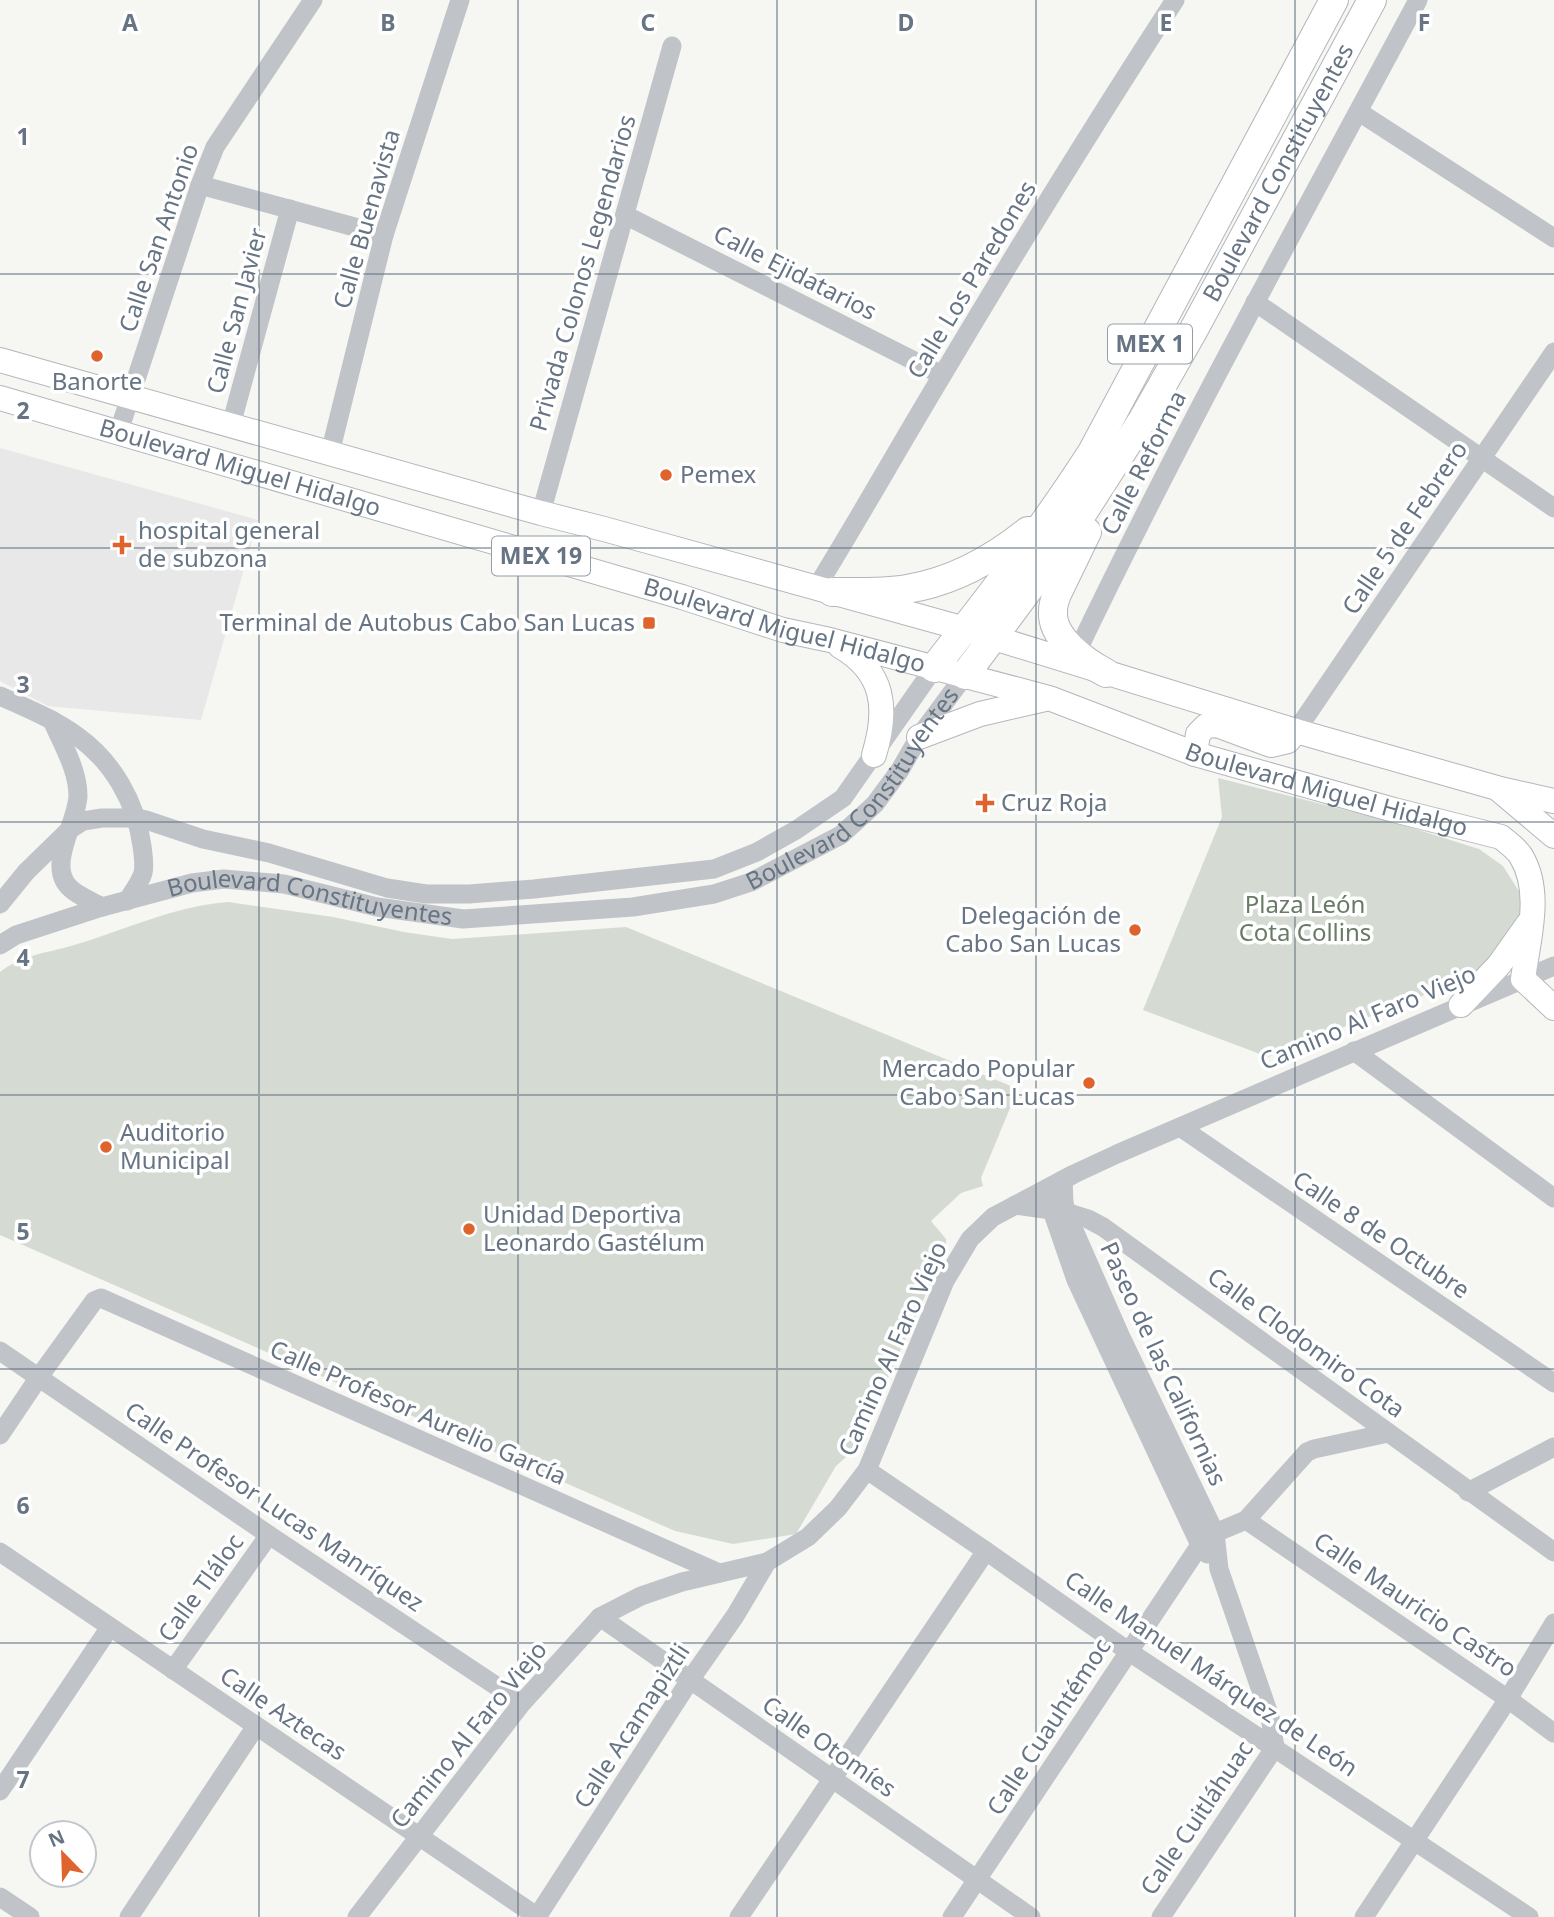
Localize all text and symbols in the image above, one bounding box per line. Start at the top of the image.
text: A [122,6,138,38]
text: B [380,6,396,38]
text: C [641,6,656,38]
text: D [898,6,914,38]
text: E [1160,6,1172,38]
text: F [1418,6,1430,38]
street label: Boulevard Constituyentes [1194,37,1361,307]
street label: Privada Colonos Legendarios [521,110,643,435]
text: 1 [16,120,30,152]
street label: Calle Buenavista [324,125,407,312]
street label: Calle San Antonio [110,139,205,336]
street label: Calle Los Paredones [898,174,1043,384]
street label: Calle Ejidatarios [708,216,883,327]
street label: Calle San Javier [198,224,274,397]
road number: MEX 1 [1108,324,1192,364]
marker: Banorte [89,348,105,364]
place label: Banorte [52,364,142,397]
street label: Calle Reforma [1092,385,1193,540]
text: 2 [16,394,30,426]
street label: Boulevard Miguel Hidalgo [96,410,385,523]
street label: Calle 5 de Febrero [1333,434,1474,621]
place label: Pemex [680,457,757,490]
marker: Pemex [658,467,674,483]
place label: hospital general de subzona [138,513,320,574]
marker: hospital general de subzona [112,535,132,555]
road number: MEX 19 [492,536,590,576]
street label: Boulevard Miguel Hidalgo [640,569,929,680]
place label: Terminal de Autobus Cabo San Lucas [220,605,635,638]
marker: Terminal de Autobus Cabo San Lucas [641,615,657,631]
text: 3 [16,668,30,700]
street label: Boulevard Constituyentes [740,680,966,897]
street label: Boulevard Miguel Hidalgo [1181,734,1472,843]
place label: Cruz Roja [1001,785,1108,818]
marker: Cruz Roja [975,793,995,813]
street label: Boulevard Constituyentes [163,861,455,932]
park label: Plaza León Cota Collins [1239,887,1371,948]
place label: Delegación de Cabo San Lucas [945,898,1121,959]
marker: Delegación de Cabo San Lucas [1127,922,1143,938]
text: 4 [16,941,30,973]
street label: Camino Al Faro Viejo [1254,956,1480,1077]
place label: Mercado Popular Cabo San Lucas [882,1051,1075,1112]
marker: Mercado Popular Cabo San Lucas [1081,1075,1097,1091]
place label: Auditorio Municipal [120,1115,230,1176]
marker: Auditorio Municipal [98,1139,114,1155]
street label: Calle 8 de Octubre [1287,1162,1477,1305]
place label: Unidad Deportiva Leonardo Gastélum [483,1197,705,1258]
text: 5 [16,1215,30,1247]
marker: Unidad Deportiva Leonardo Gastélum [461,1221,477,1237]
street label: Camino Al Faro Viejo [829,1236,954,1461]
street label: Paseo de las Californias [1093,1236,1235,1491]
street label: Calle Clodomiro Cota [1201,1259,1412,1425]
street label: Calle Profesor Aurelio García [265,1331,572,1492]
street label: Calle Profesor Lucas Manríquez [119,1393,431,1618]
text: 6 [16,1489,30,1521]
street label: Calle Mauricio Castro [1308,1523,1524,1684]
street label: Calle Tláloc [149,1526,250,1648]
street label: Calle Manuel Márquez de León [1059,1562,1365,1783]
street label: Calle Cuauhtémoc [978,1631,1117,1821]
street label: Camino Al Faro Viejo [382,1634,554,1834]
street label: Calle Acamapiztli [565,1636,696,1814]
street label: Calle Aztecas [214,1658,354,1767]
street label: Calle Otomíes [756,1687,903,1804]
street label: Calle Cuitláhuac [1132,1733,1260,1901]
text: 7 [16,1763,30,1795]
north arrow [28,1819,98,1889]
text: N [44,1823,69,1853]

